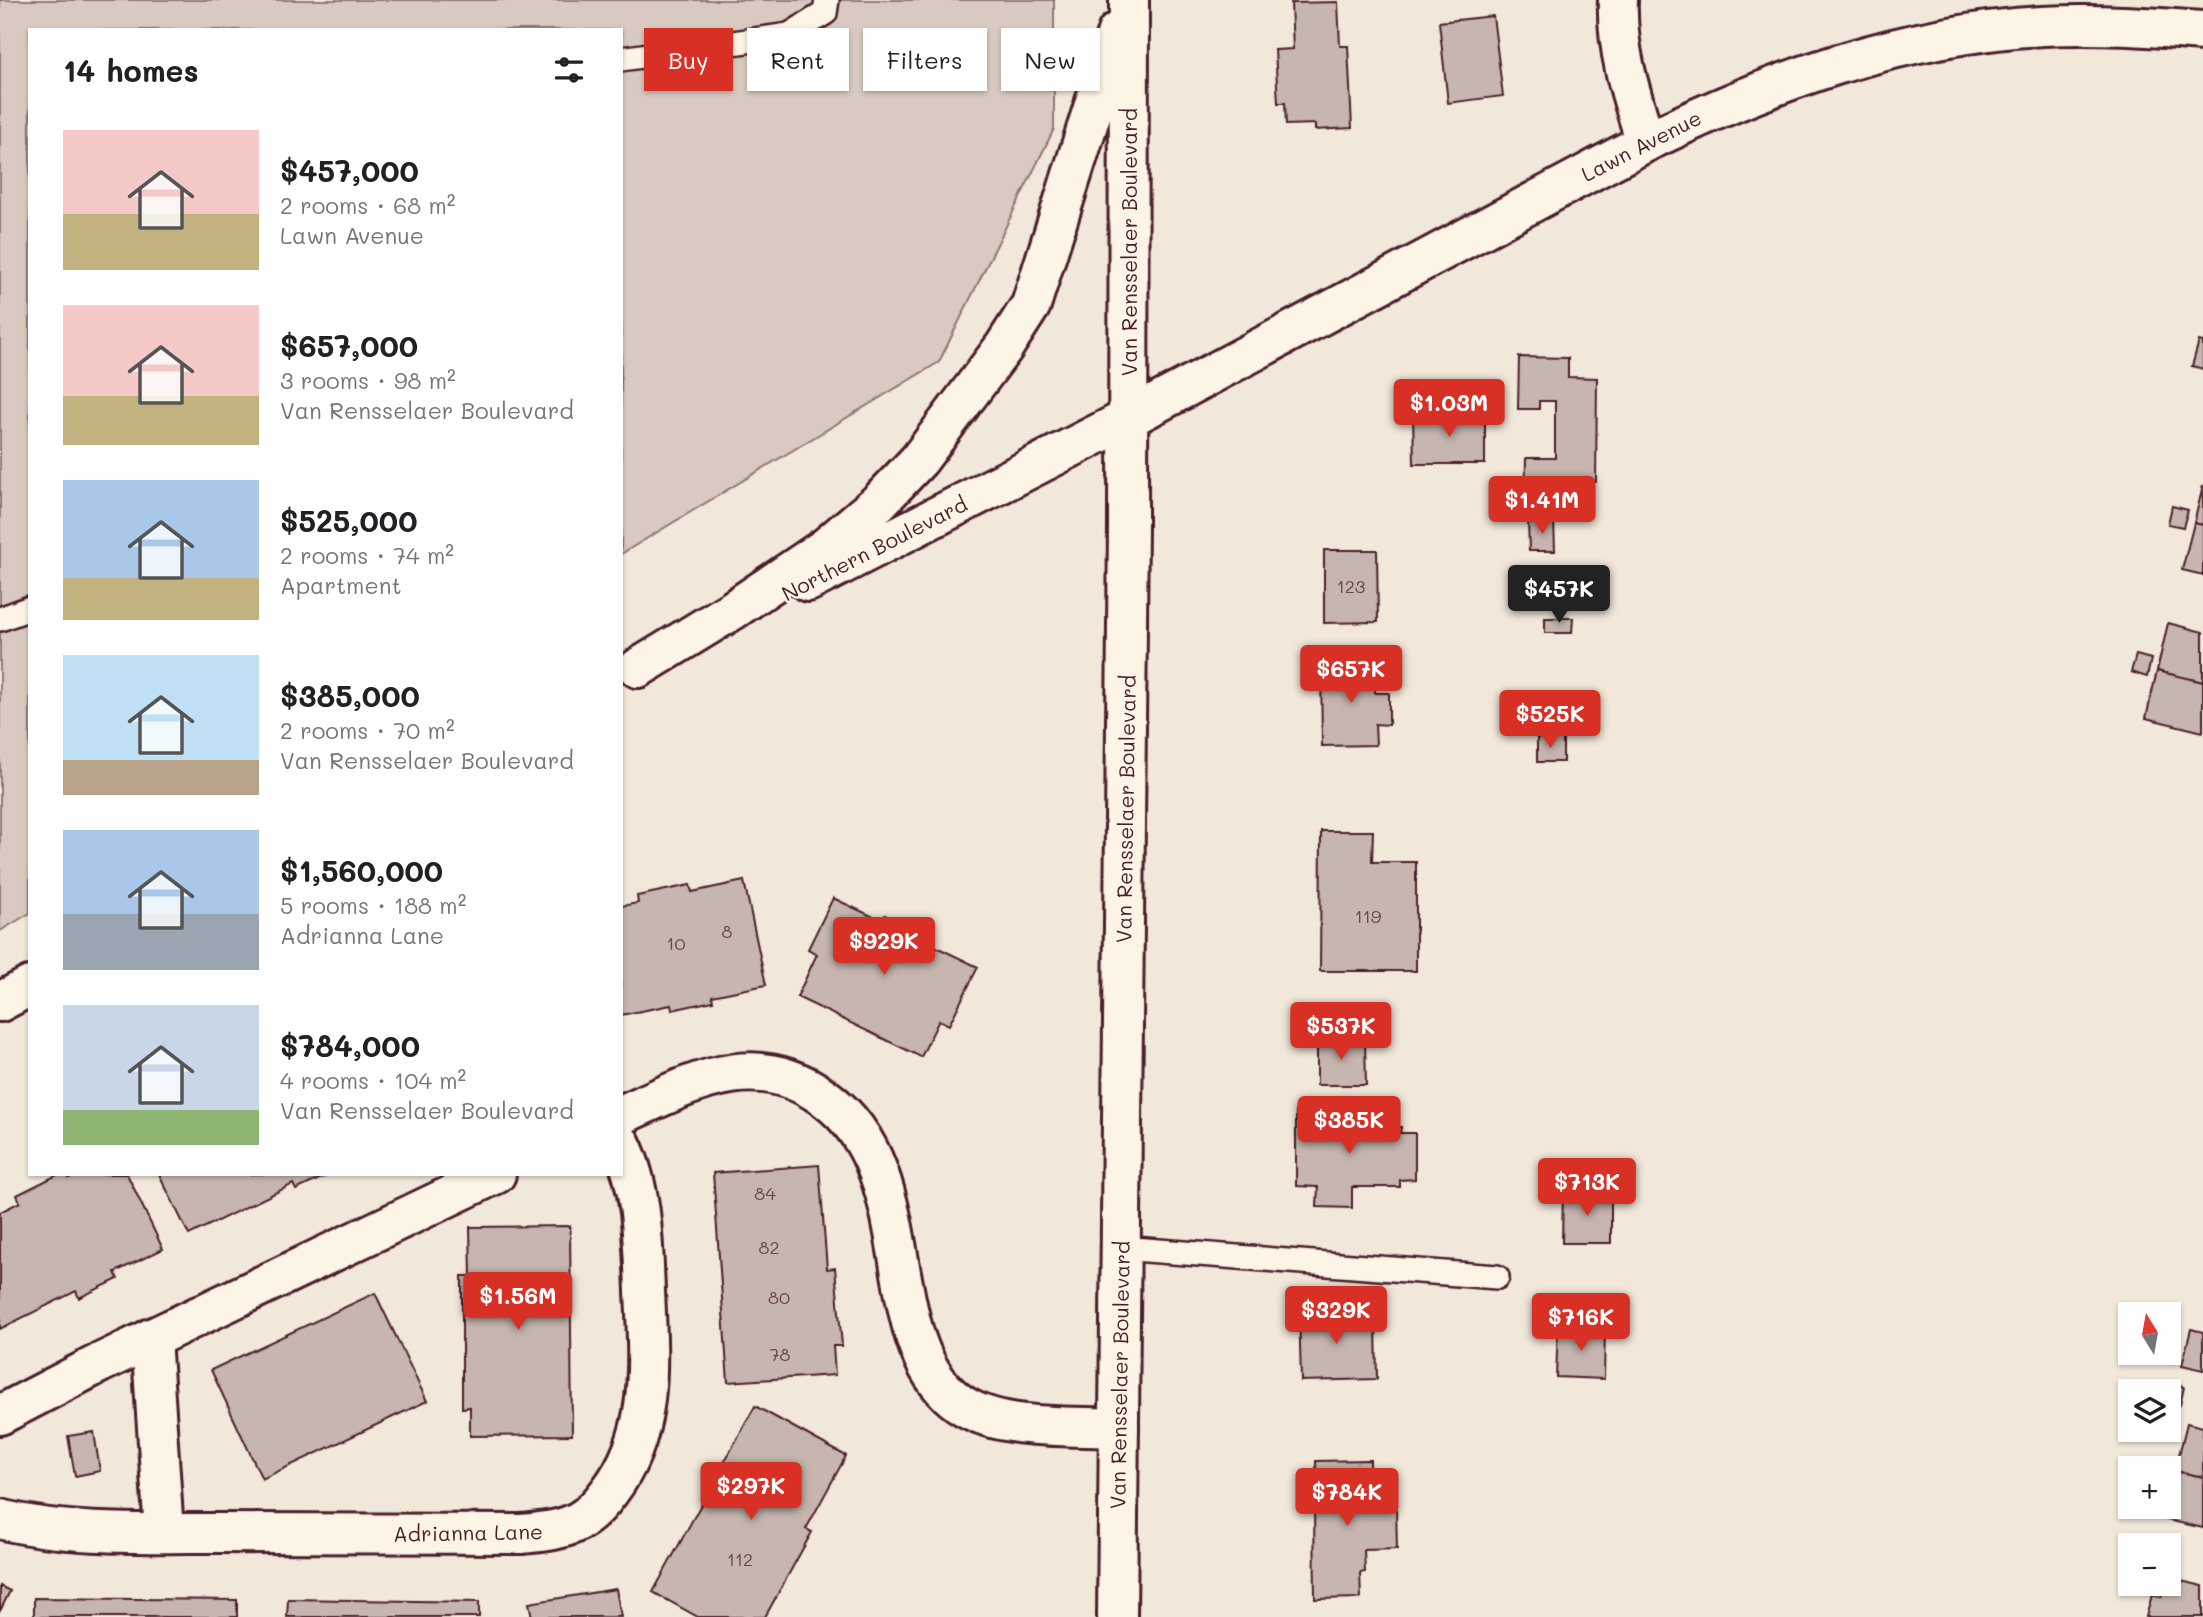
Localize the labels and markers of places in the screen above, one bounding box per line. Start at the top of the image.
pin: $1.03M [1392,380,1506,439]
pin: $1.41M [1485,476,1599,536]
pin: $457K [1510,566,1608,625]
pin: $657K [1302,646,1400,705]
pin: $525K [1501,690,1599,750]
pin: $929K [835,918,933,977]
pin: $537K [1292,1002,1390,1062]
pin: $385K [1300,1096,1398,1156]
pin: $713K [1538,1158,1636,1218]
pin: $1.56M [461,1272,575,1332]
pin: $329K [1287,1286,1385,1346]
pin: $716K [1532,1294,1630,1353]
pin: $297K [702,1462,800,1522]
pin: $784K [1298,1468,1396,1528]

